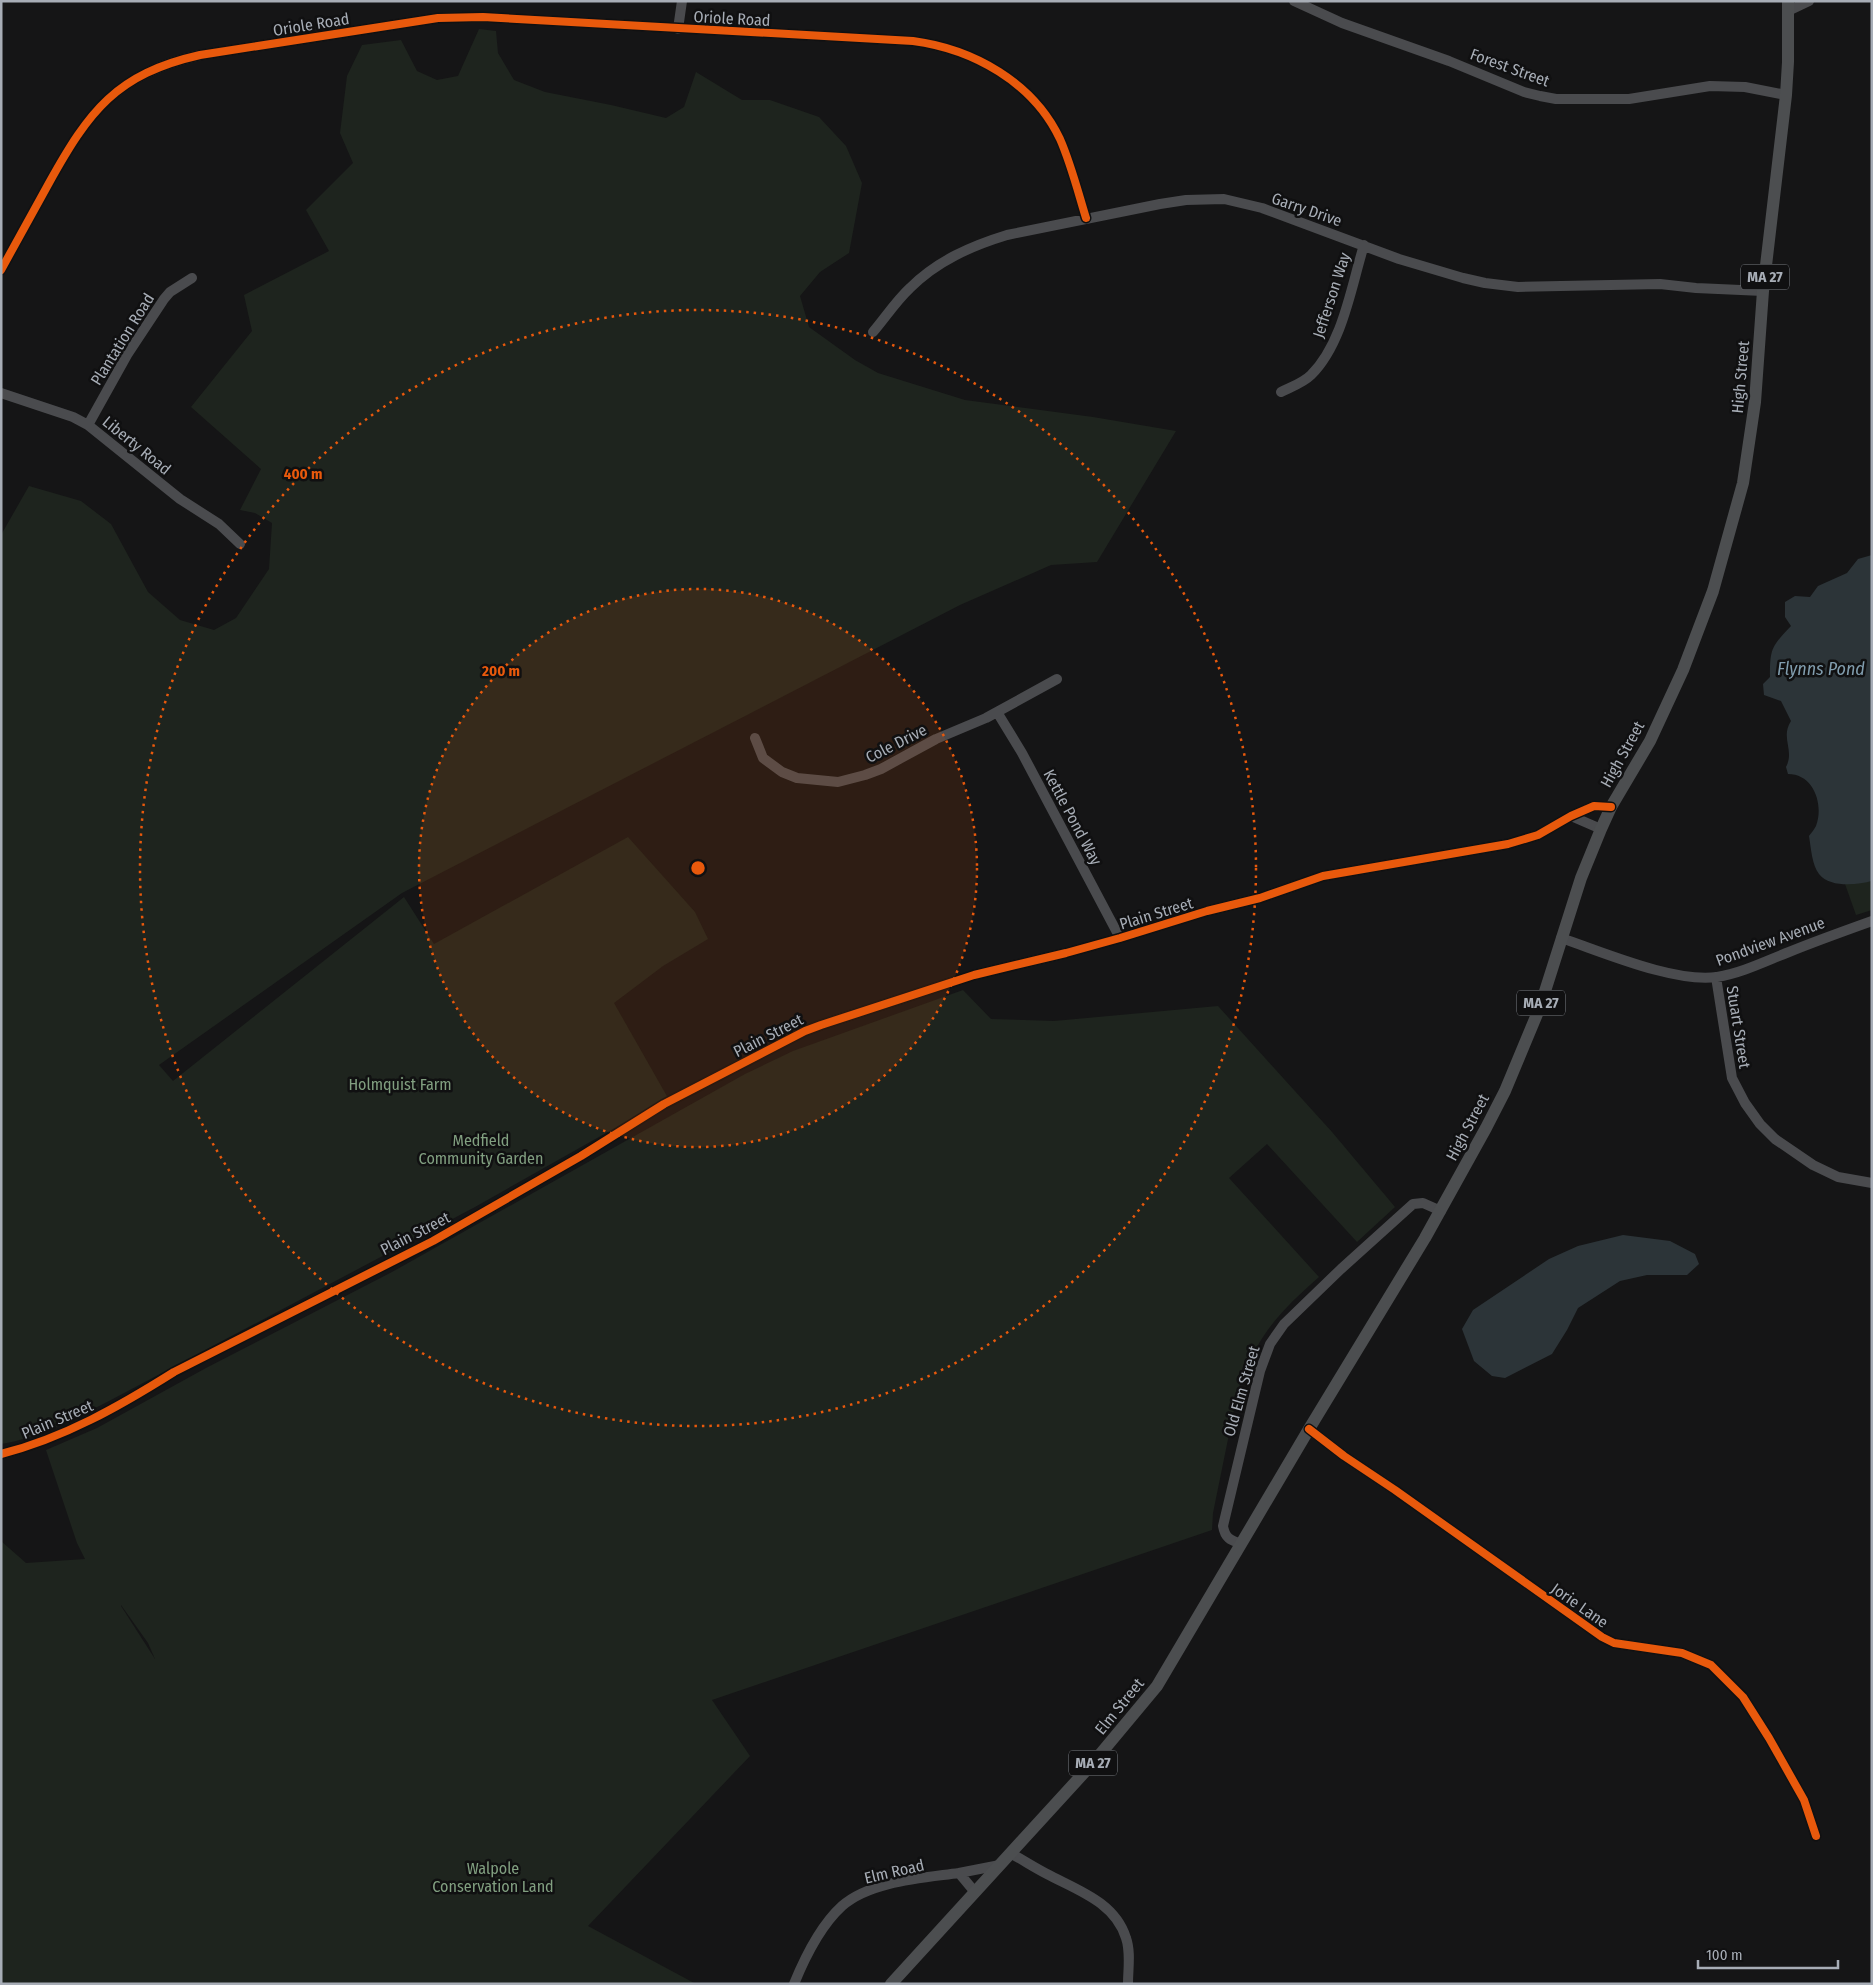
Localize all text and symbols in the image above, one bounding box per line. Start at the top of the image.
street label: Oriole Road [693,7,771,30]
street label: Oriole Road [272,9,351,40]
street label: Forest Street [1468,44,1553,91]
street label: Garry Drive [1269,189,1345,230]
street label: Jefferson Way [1309,249,1355,340]
road number: MA 27 [1741,264,1789,290]
street label: Plantation Road [87,290,158,389]
street label: High Street [1728,339,1753,414]
street label: Liberty Road [99,412,175,479]
text: 400 m [284,465,322,483]
water label: Flynns Pond [1777,658,1865,680]
text: 200 m [481,662,520,680]
street label: High Street [1596,717,1649,791]
street label: Cole Drive [863,720,930,767]
street label: Kettle Pond Way [1039,766,1106,869]
centre of rings [689,859,707,877]
street label: Plain Street [1117,893,1196,934]
street label: Pondview Avenue [1713,913,1827,970]
street label: Stuart Street [1723,984,1755,1070]
road number: MA 27 [1517,990,1565,1016]
street label: Plain Street [730,1009,807,1061]
park label: Holmquist Farm [348,1075,452,1094]
street label: High Street [1442,1090,1493,1164]
park label: Medfield Community Garden [419,1131,543,1168]
street label: Plain Street [377,1207,454,1259]
street label: Old Elm Street [1219,1343,1264,1439]
street label: Plain Street [19,1396,96,1443]
street label: Jorie Lane [1548,1579,1612,1632]
street label: Elm Street [1091,1674,1148,1738]
road number: MA 27 [1069,1750,1117,1776]
street label: Elm Road [862,1855,926,1888]
park label: Walpole Conservation Land [432,1859,554,1896]
scale bar [1698,1938,1838,1970]
text: 100 m [1706,1946,1743,1964]

